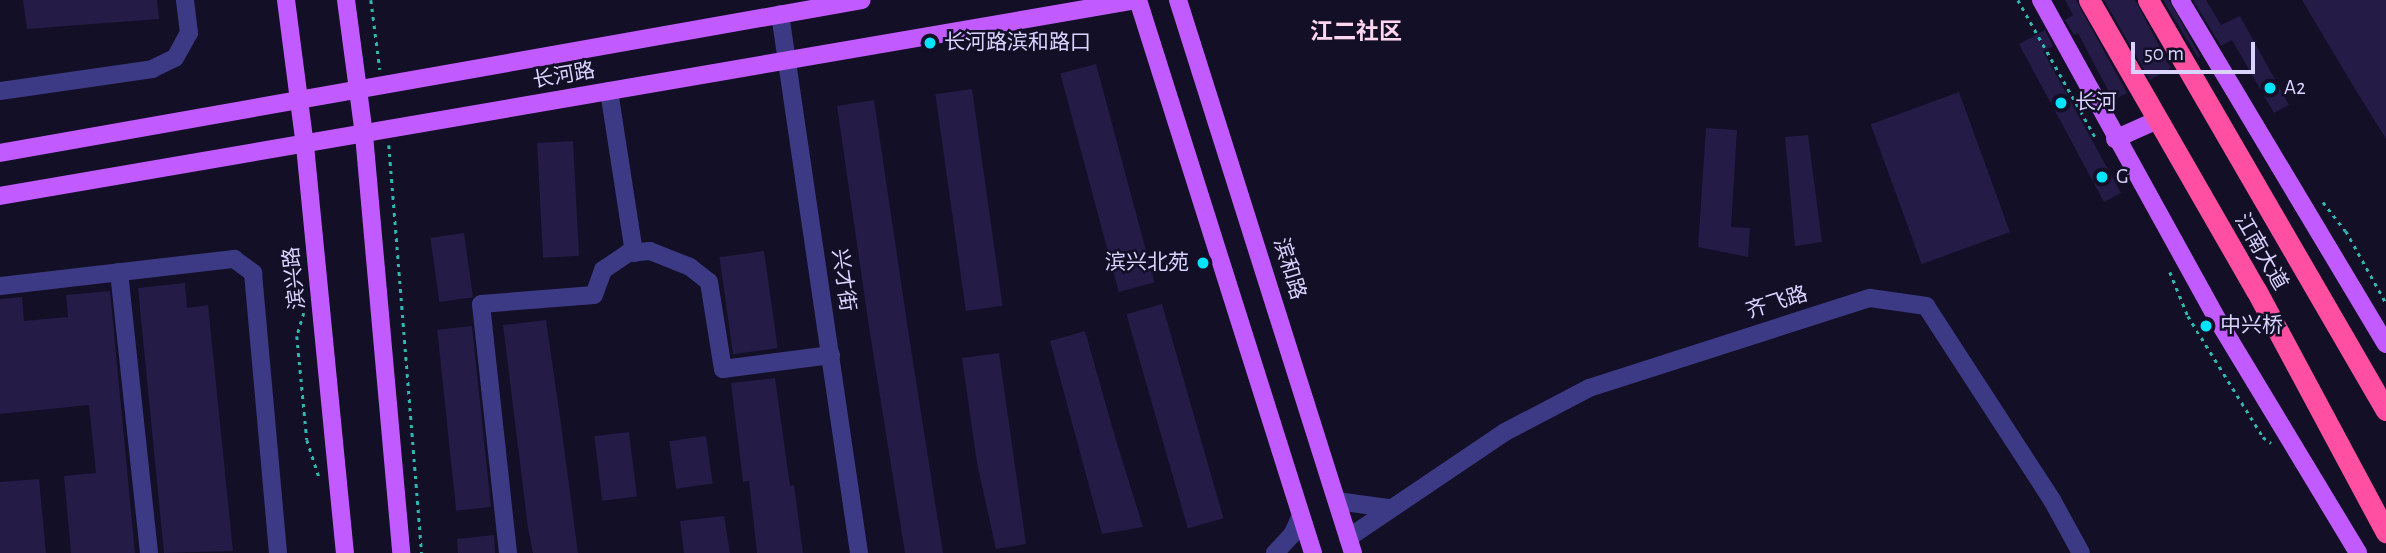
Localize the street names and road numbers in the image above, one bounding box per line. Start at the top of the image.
street label: 长河路 [531,58,597,94]
street label: 江南大道 [2229,209,2293,295]
street label: 滨和路 [1268,235,1310,303]
street label: 滨兴路 [279,245,311,311]
street label: 兴才街 [826,247,860,313]
street label: 齐飞路 [1743,282,1811,324]

